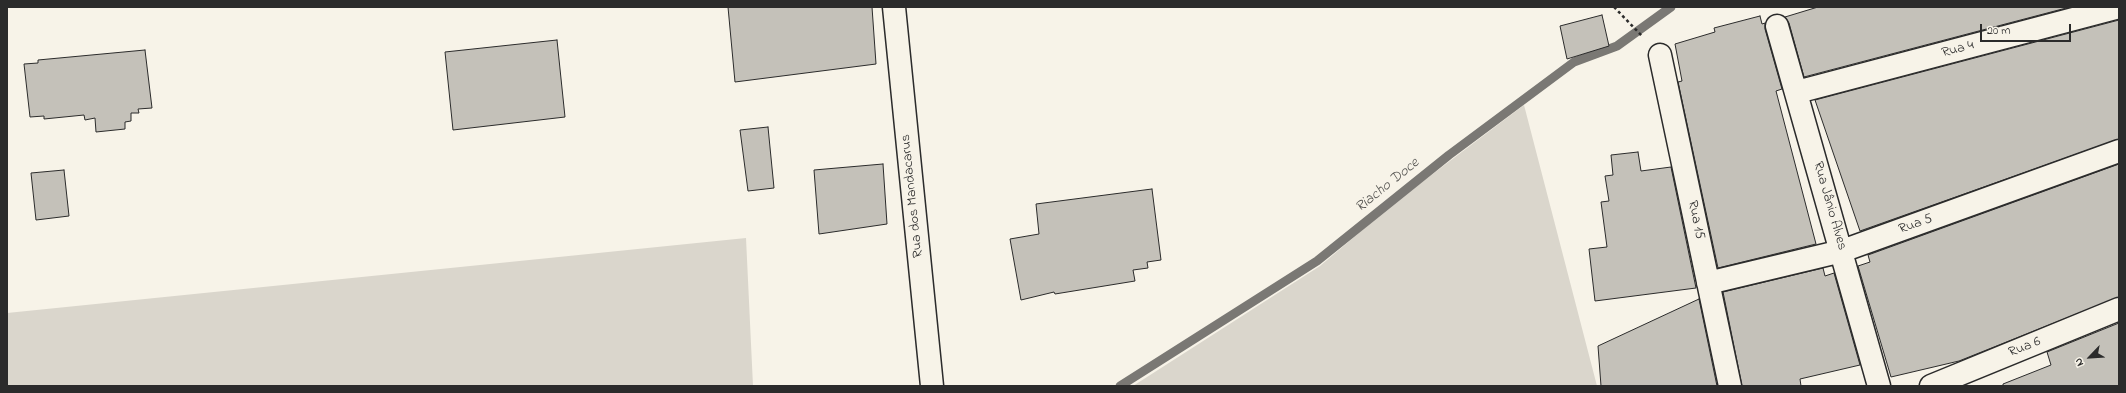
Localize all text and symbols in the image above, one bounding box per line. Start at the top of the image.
scale bar [1982,16,2073,42]
text: 20 m [1987,22,2010,40]
street label: Rua 4 [1940,38,1976,62]
street label: Rua dos Mandacarus [898,133,928,259]
water label: Riacho Doce [1353,155,1423,217]
street label: Rua Jânio Alves [1808,160,1850,252]
street label: Rua 15 [1683,199,1707,241]
street label: Rua 5 [1897,211,1935,239]
street label: Rua 6 [2007,334,2043,362]
north arrow [2070,337,2110,377]
text: N [2070,355,2088,369]

